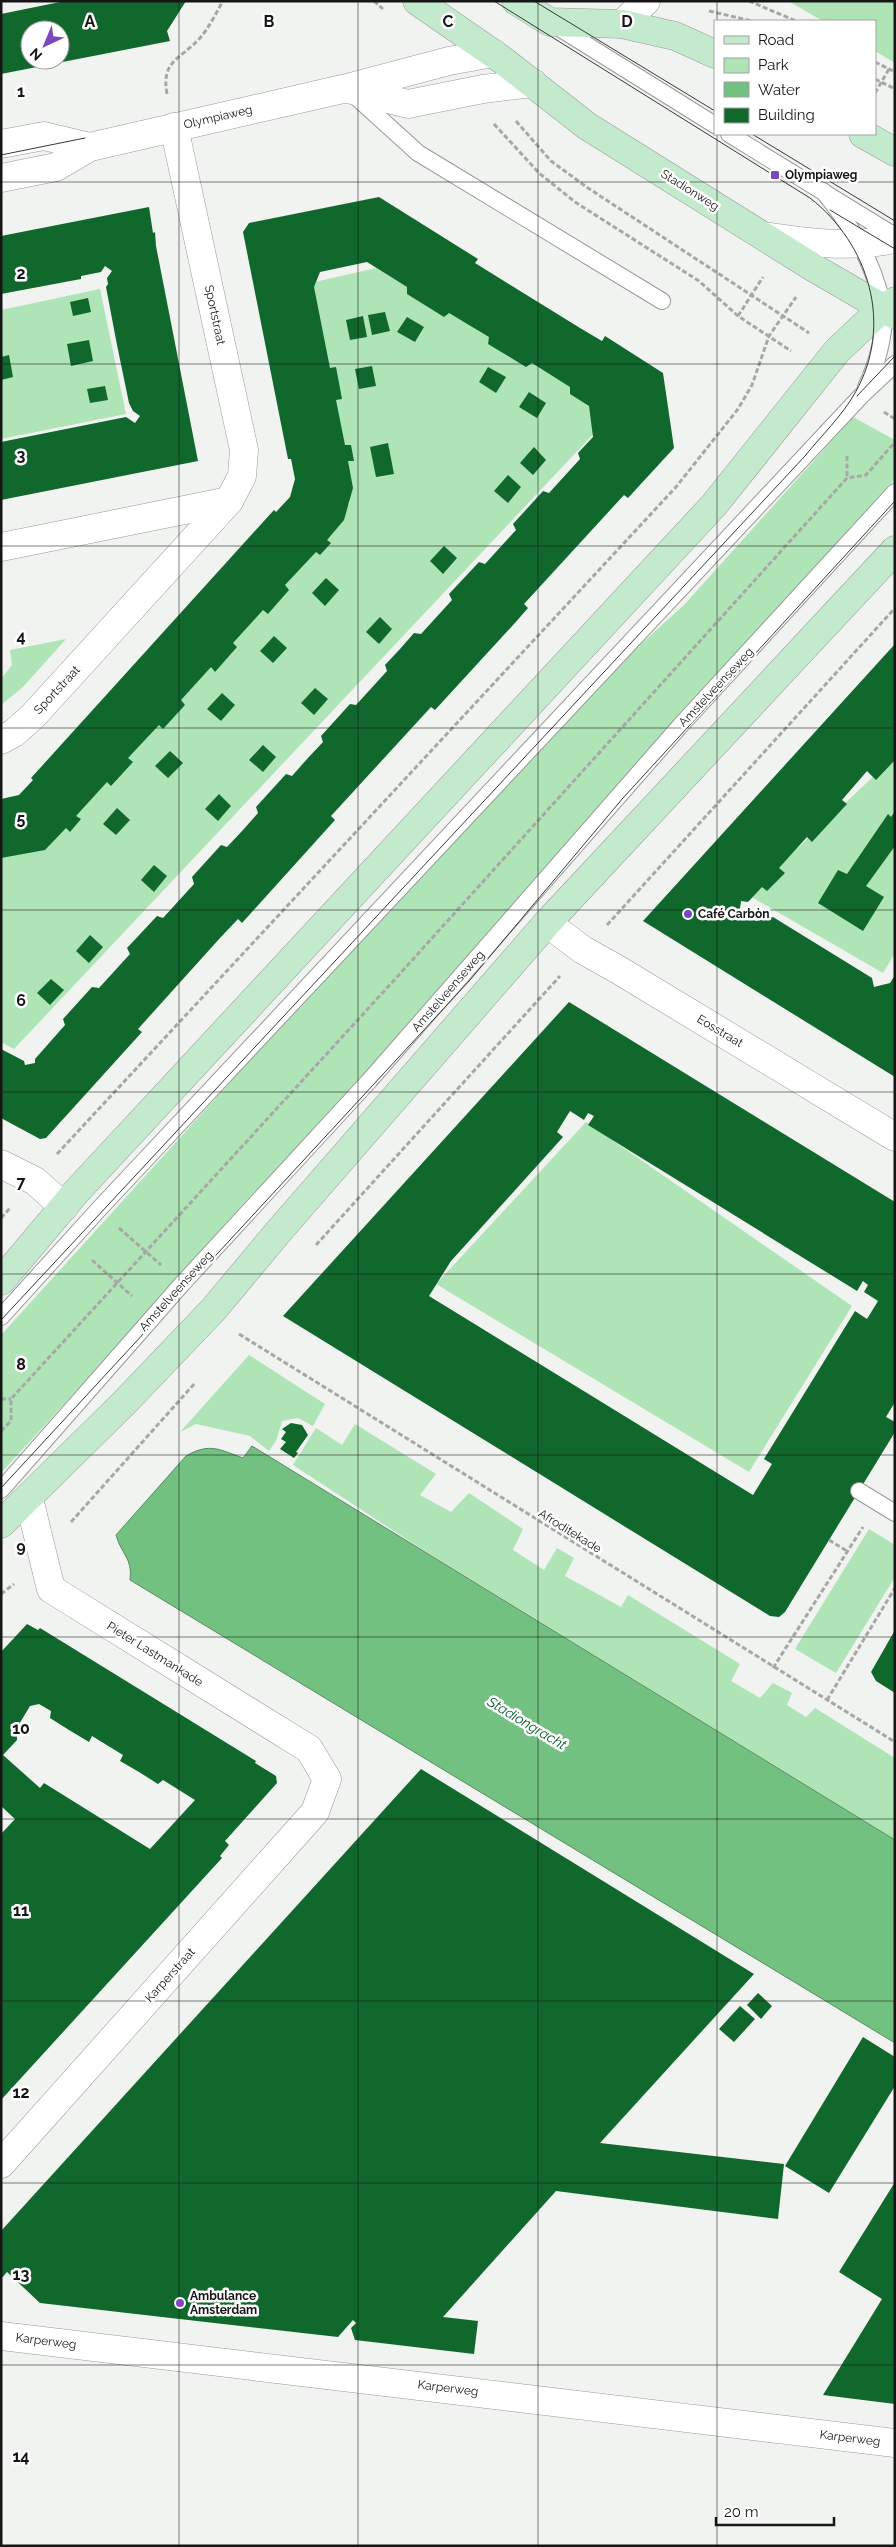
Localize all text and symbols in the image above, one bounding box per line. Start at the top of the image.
text: A [85,12,96,31]
text: B [264,12,275,31]
text: C [443,12,454,31]
text: D [621,12,633,31]
north arrow [20,20,70,70]
legend [714,20,876,135]
text: Road [758,31,794,49]
text: N [27,45,45,64]
text: Park [758,56,789,74]
text: Water [758,81,801,99]
text: 1 [17,82,25,101]
street label: Olympiaweg [182,102,254,132]
text: Building [758,106,815,124]
street label: Stadionweg [658,167,722,213]
place label: Olympiaweg [785,168,857,182]
marker: Olympiaweg [769,169,781,181]
text: 2 [16,264,26,283]
street label: Sportstraat [202,284,228,346]
text: 3 [17,446,26,465]
text: 4 [16,627,26,646]
street label: Amstelveenseweg [676,645,756,729]
street label: Sportstraat [31,663,83,717]
text: 5 [17,809,26,828]
place label: Café Carbòn [698,907,769,921]
marker: Café Carbòn [682,908,694,920]
street label: Amstelveenseweg [409,948,487,1034]
text: 6 [16,991,26,1010]
street label: Eosstraat [694,1012,746,1050]
text: 7 [17,1173,26,1192]
street label: Amstelveenseweg [136,1248,216,1334]
text: 8 [16,1355,26,1374]
street label: Afroditekade [536,1506,604,1556]
text: 9 [16,1537,26,1556]
street label: Pieter Lastmankade [105,1619,205,1689]
water label: Stadiongracht [484,1693,570,1753]
text: 10 [12,1719,30,1738]
text: 11 [13,1901,29,1920]
street label: Karperstraat [142,1945,198,2005]
text: 12 [13,2083,29,2102]
text: 13 [13,2265,29,2284]
place label: Ambulance Amsterdam [190,2289,257,2317]
marker: Ambulance Amsterdam [174,2297,186,2309]
street label: Karperweg [15,2330,77,2352]
street label: Karperweg [417,2377,479,2399]
street label: Karperweg [819,2427,881,2449]
text: 14 [12,2447,30,2466]
scale bar [716,2494,834,2526]
text: 20 m [724,2503,759,2521]

